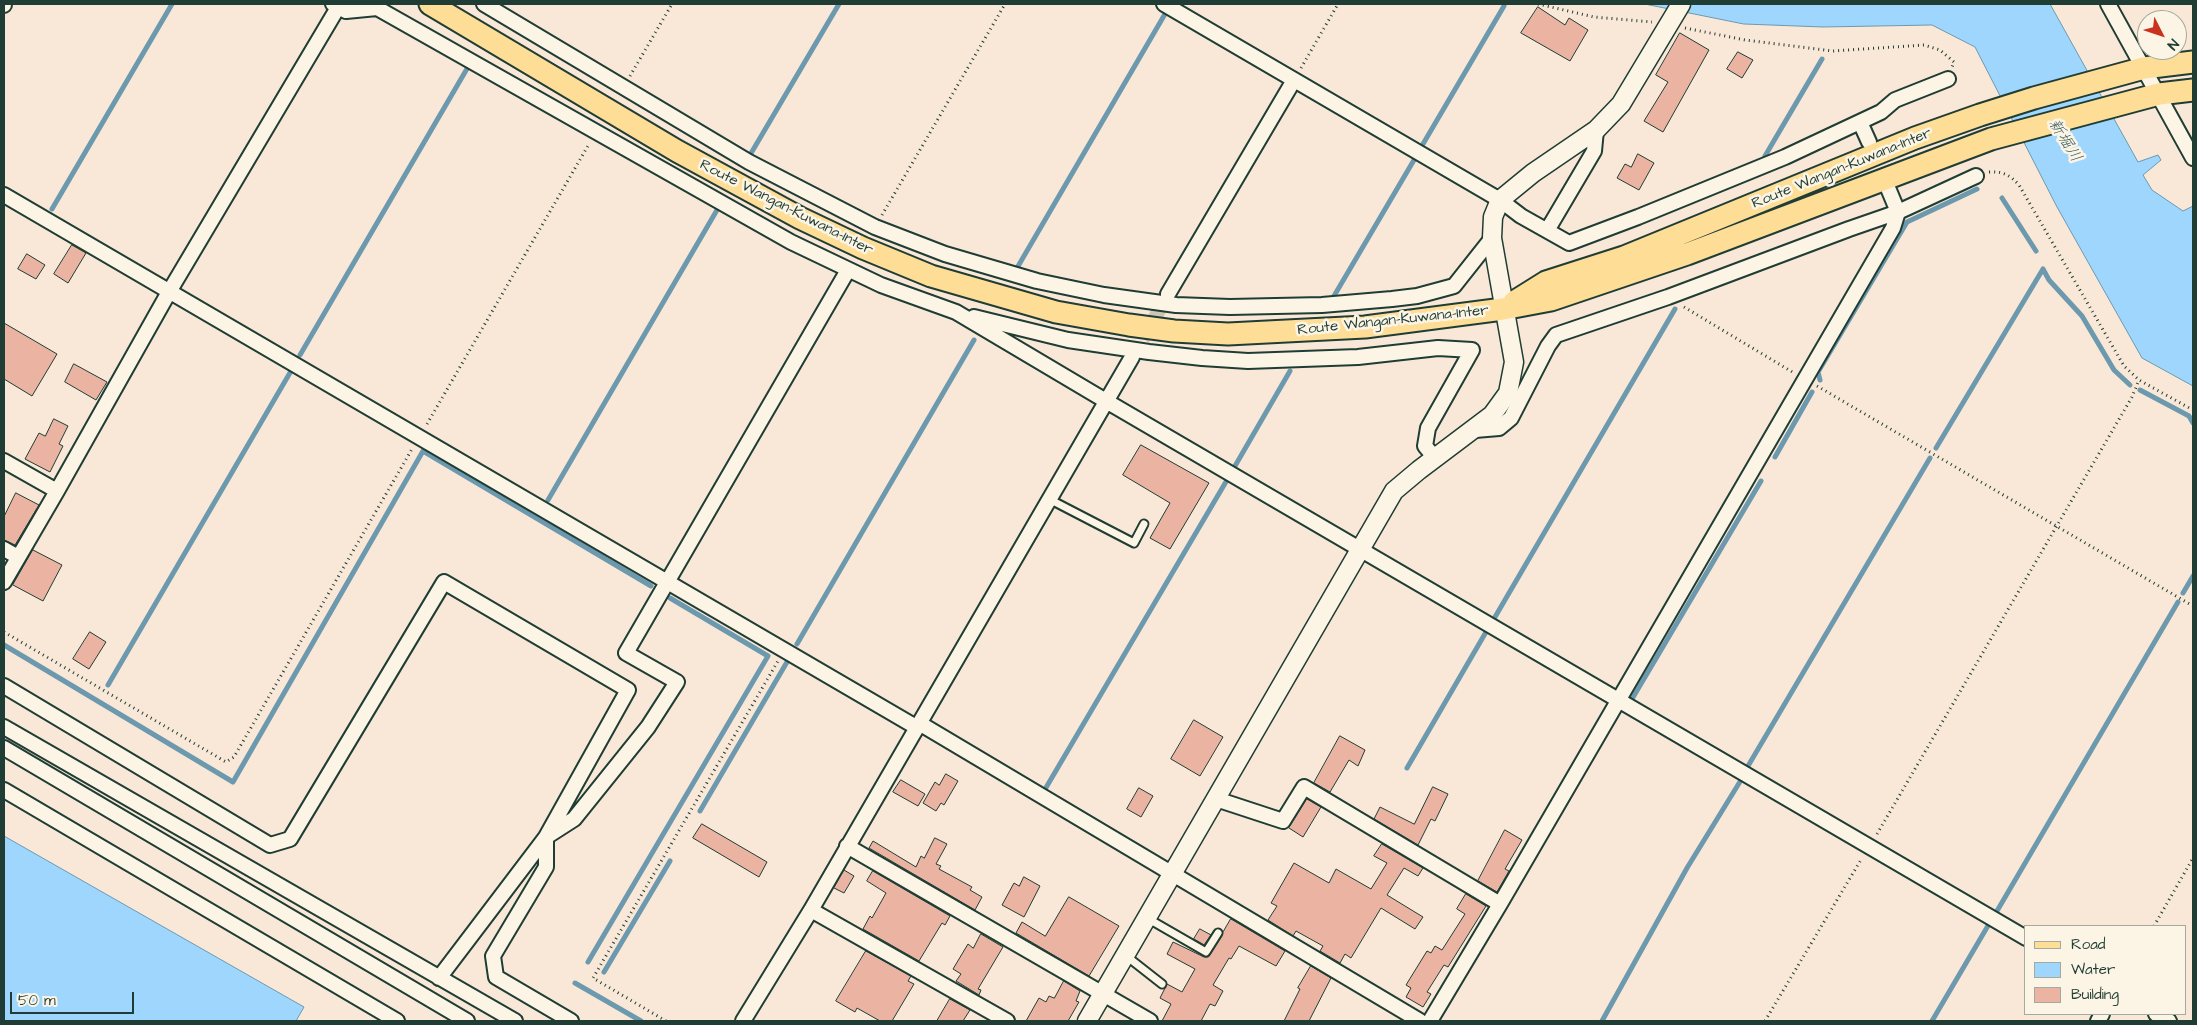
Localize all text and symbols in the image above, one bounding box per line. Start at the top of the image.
north arrow [2137,10,2187,60]
text: N [2162,34,2183,54]
water label: 新堀川 [2043,116,2085,166]
street label: Route Wangan-Kuwana-Inter [1750,125,1934,213]
street label: Route Wangan-Kuwana-Inter [696,156,876,260]
street label: Route Wangan-Kuwana-Inter [1296,302,1490,340]
legend [2024,925,2187,1015]
text: Road [2071,934,2105,955]
text: Water [2071,959,2115,980]
scale bar [12,982,136,1014]
text: Building [2071,984,2119,1005]
text: 50 m [18,990,56,1011]

